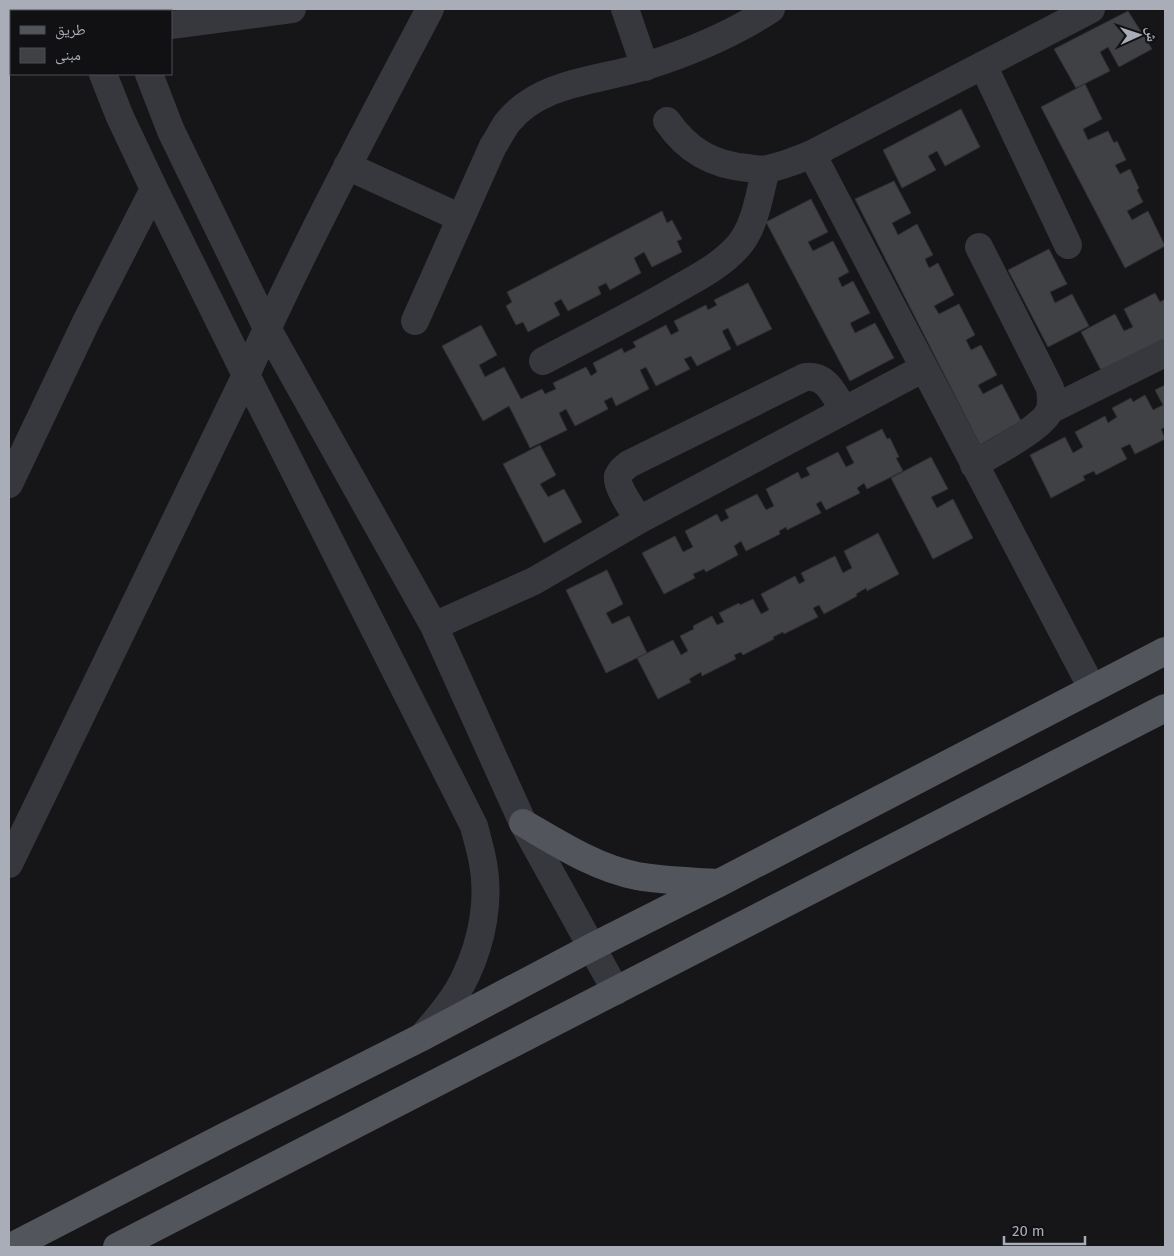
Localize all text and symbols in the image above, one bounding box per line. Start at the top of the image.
legend [10,10,172,75]
north arrow [1114,10,1164,60]
text: طريق [55,21,86,40]
text: ش [1143,26,1160,42]
text: مبنى [55,46,81,65]
scale bar [1004,1214,1085,1246]
text: 20 m [1012,1222,1045,1240]

